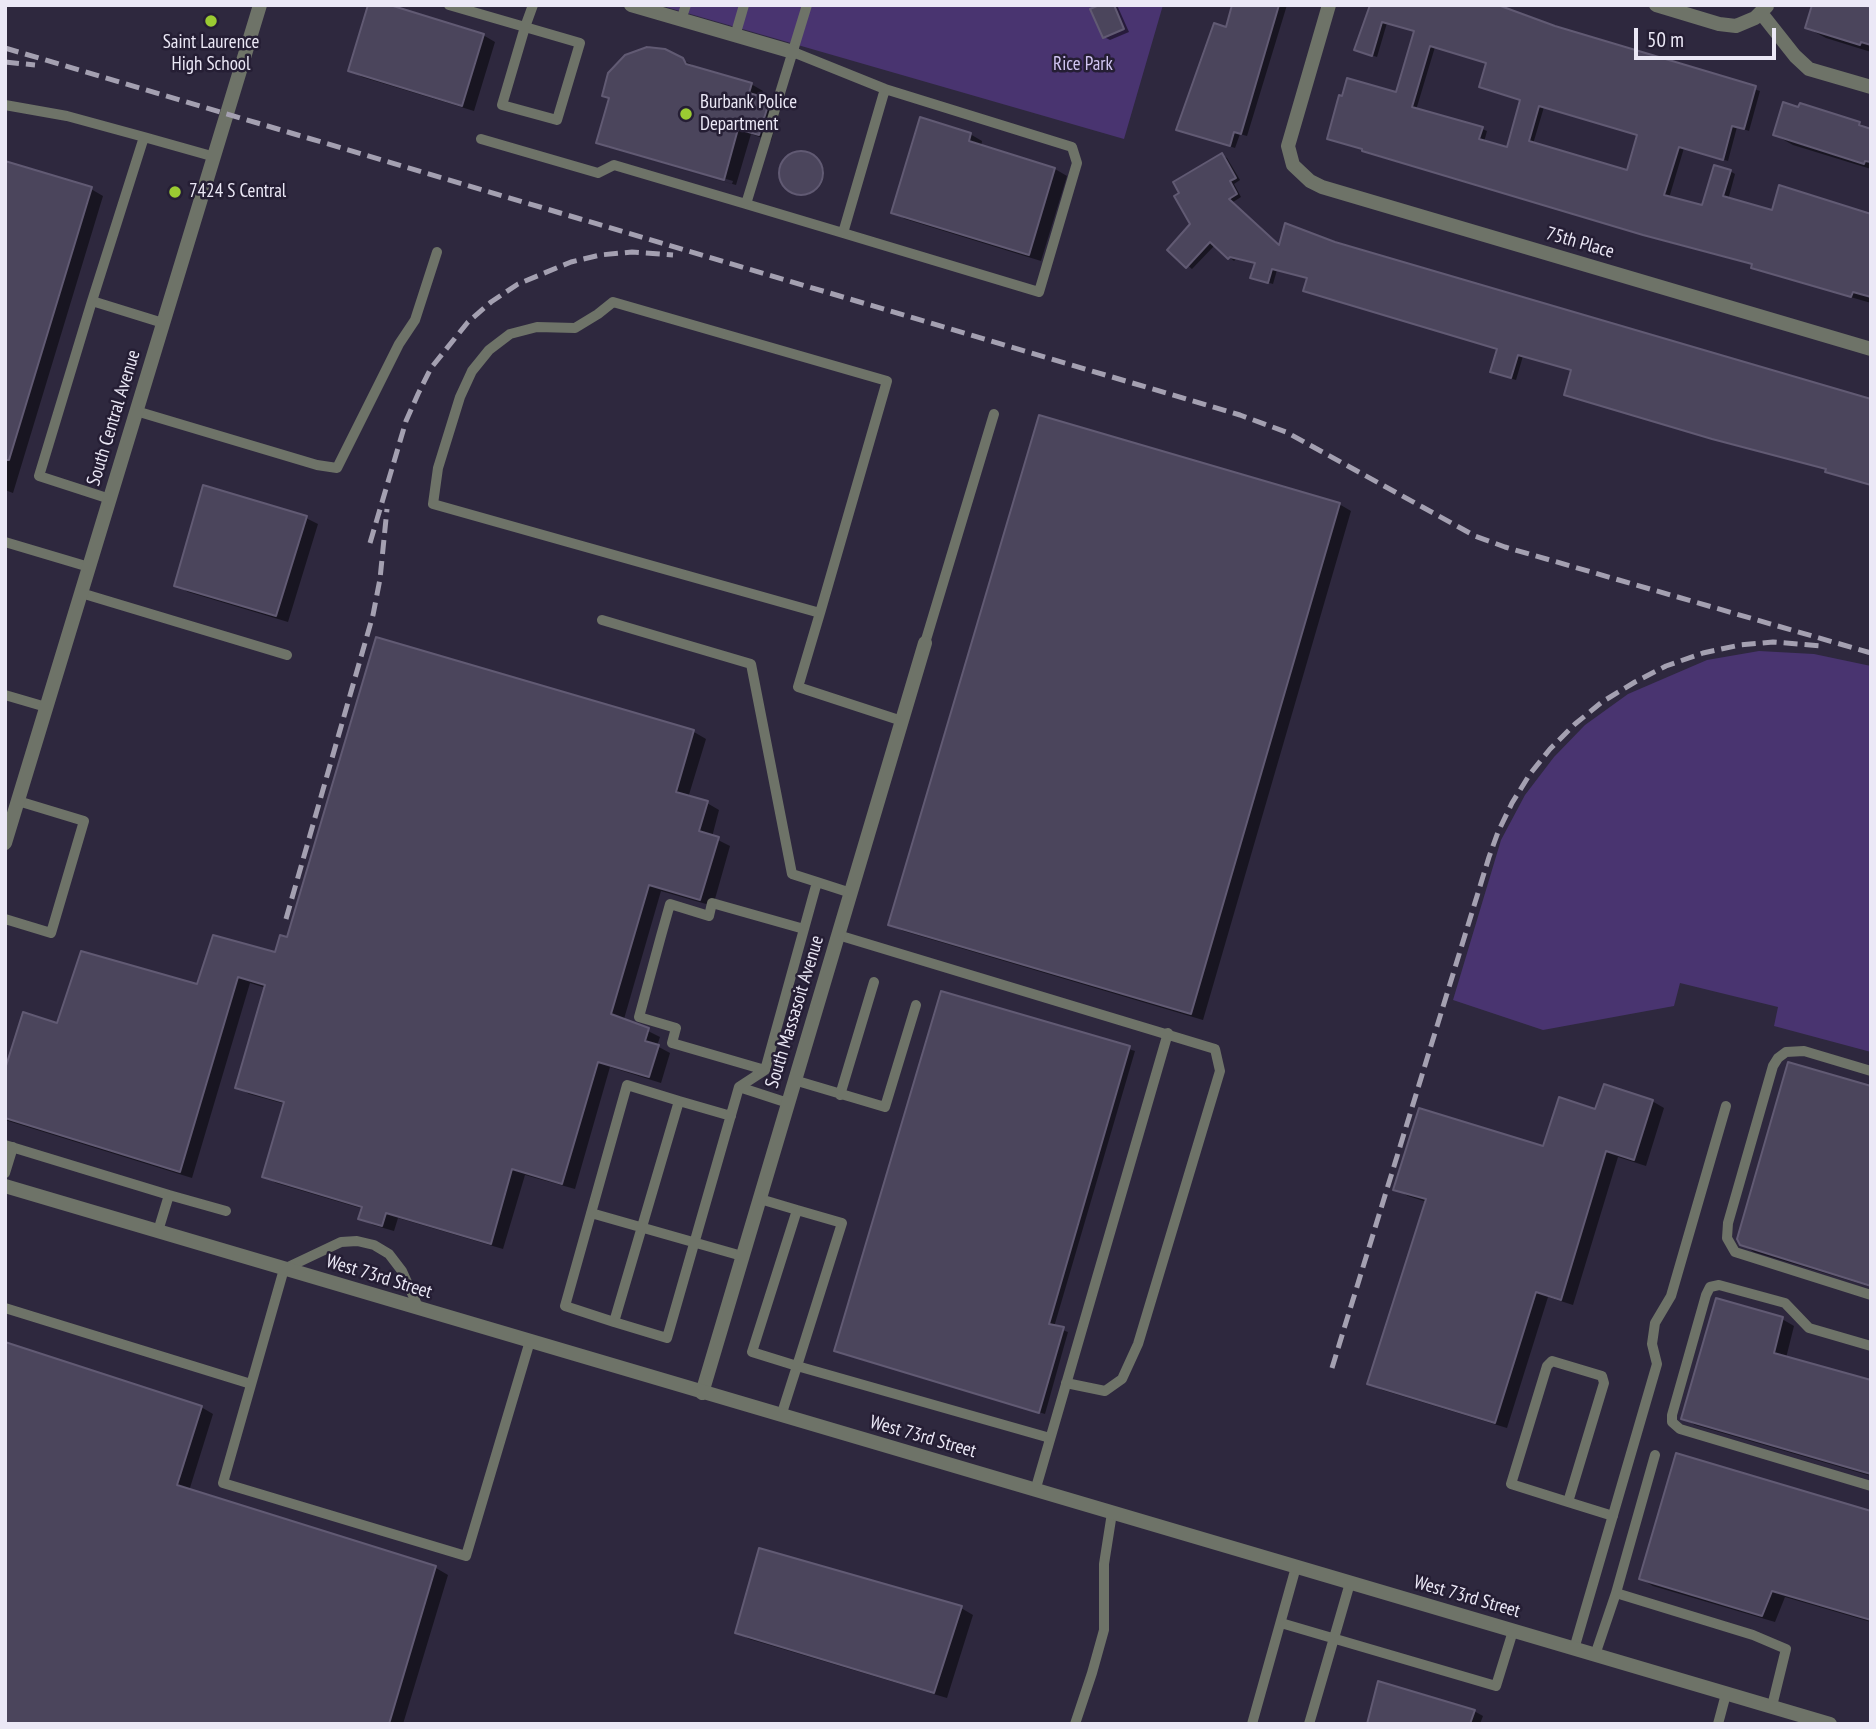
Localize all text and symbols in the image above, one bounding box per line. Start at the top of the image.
marker: Saint Laurence High School [203,13,219,29]
scale bar [1638,14,1780,58]
text: 50 m [1647,26,1684,53]
place label: Saint Laurence High School [163,32,259,76]
park label: Rice Park [1053,54,1113,76]
place label: Burbank Police Department [700,92,797,136]
marker: Burbank Police Department [678,106,694,122]
place label: 7424 S Central [189,181,286,203]
marker: 7424 S Central [167,184,183,200]
street label: 75th Place [1543,222,1617,264]
street label: South Central Avenue [82,347,146,489]
street label: South Massasoit Avenue [761,933,829,1091]
street label: West 73rd Street [323,1250,435,1304]
street label: West 73rd Street [867,1411,979,1463]
street label: West 73rd Street [1411,1571,1523,1623]

